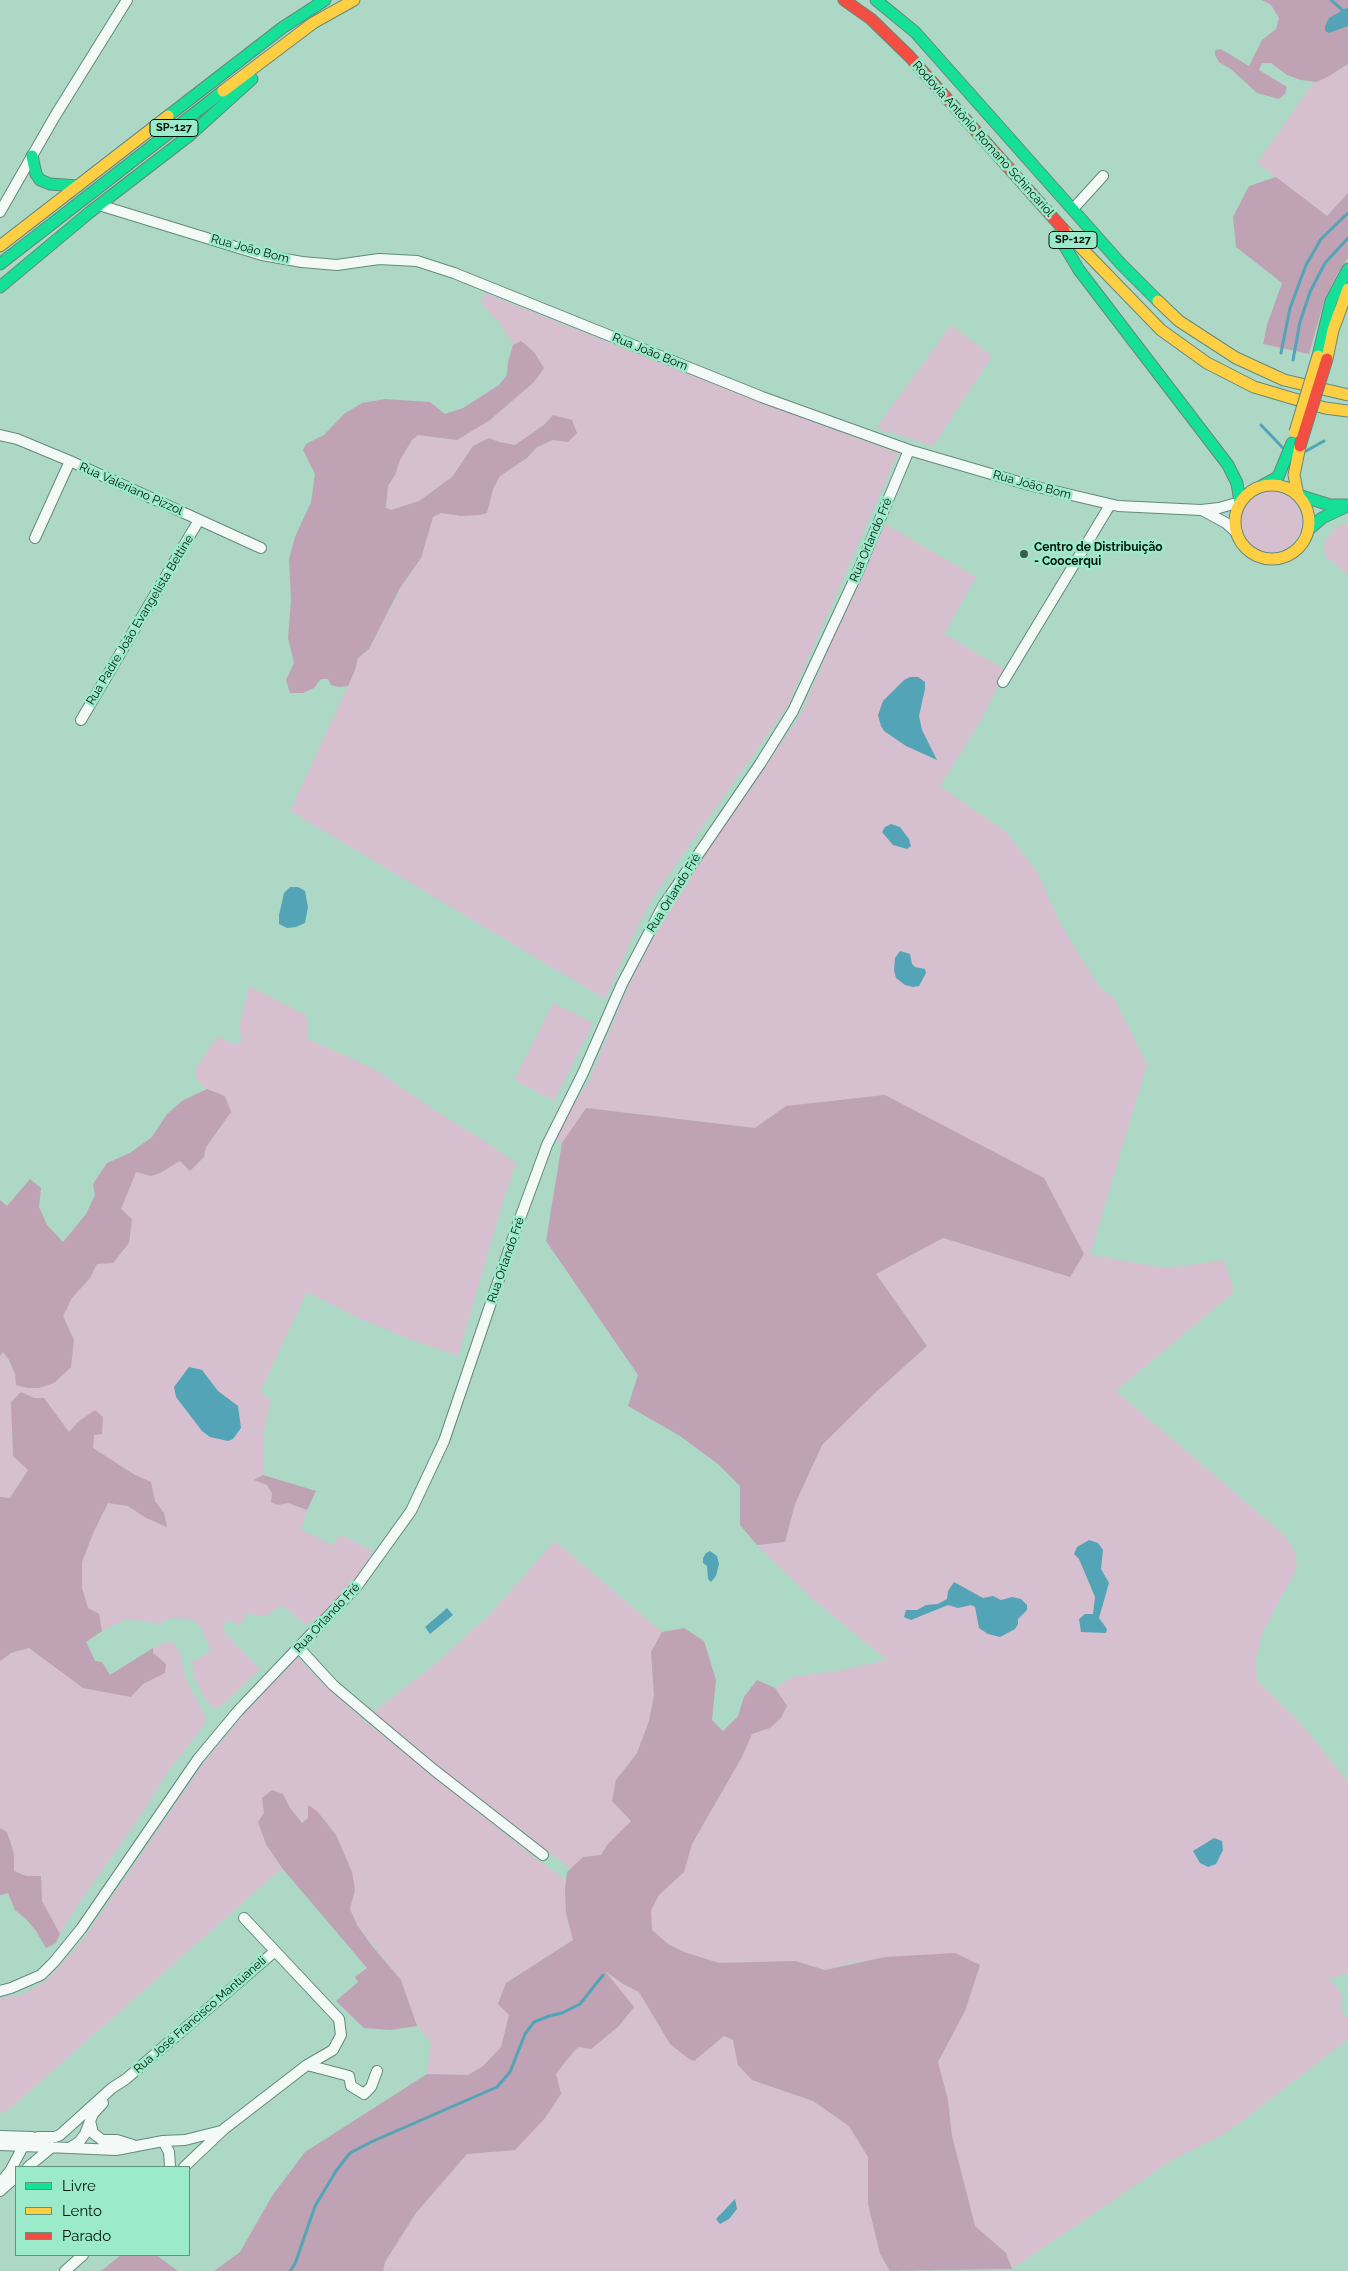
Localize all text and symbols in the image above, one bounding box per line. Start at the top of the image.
street label: Rodovia Antônio Romano Schincariol [909,58,1057,220]
road number: SP-127 [150,120,198,136]
street label: Rua João Bom [209,232,291,266]
road number: SP-127 [1049,232,1097,248]
street label: Rua João Bom [610,330,690,374]
street label: Rua Valeriano Pizzol [77,460,185,518]
street label: Rua João Bom [991,468,1073,502]
street label: Rua Orlando Fré [847,496,895,584]
street label: Rua Padre João Evangelista Bettine [83,532,197,708]
place label: Centro de Distribuição - Coocerqui [1034,540,1163,568]
marker: Centro de Distribuição - Coocerqui [1018,548,1030,560]
street label: Rua Orlando Fré [644,851,704,935]
street label: Rua Orlando Fré [485,1215,527,1305]
street label: Rua Orlando Fré [291,1580,363,1656]
street label: Rua José Francisco Mantuaneli [131,1954,269,2076]
legend [15,2166,190,2256]
text: Livre [62,2177,96,2195]
text: Lento [62,2202,102,2220]
text: Parado [62,2227,111,2245]

